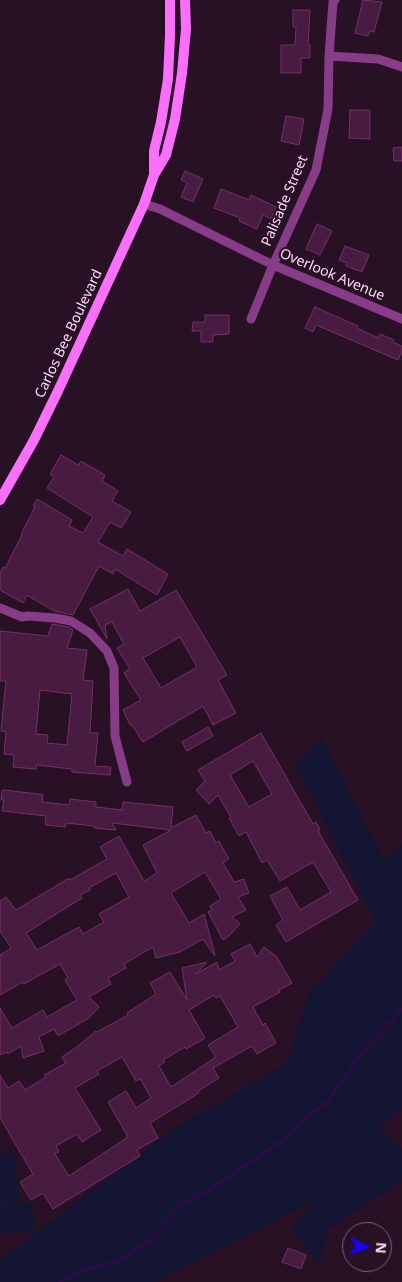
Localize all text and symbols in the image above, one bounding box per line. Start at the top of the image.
street label: Palisade Street [258,153,312,249]
street label: Overlook Avenue [277,245,387,305]
street label: Carlos Bee Boulevard [32,267,106,401]
north arrow [342,1222,392,1272]
text: N [372,1242,391,1254]

